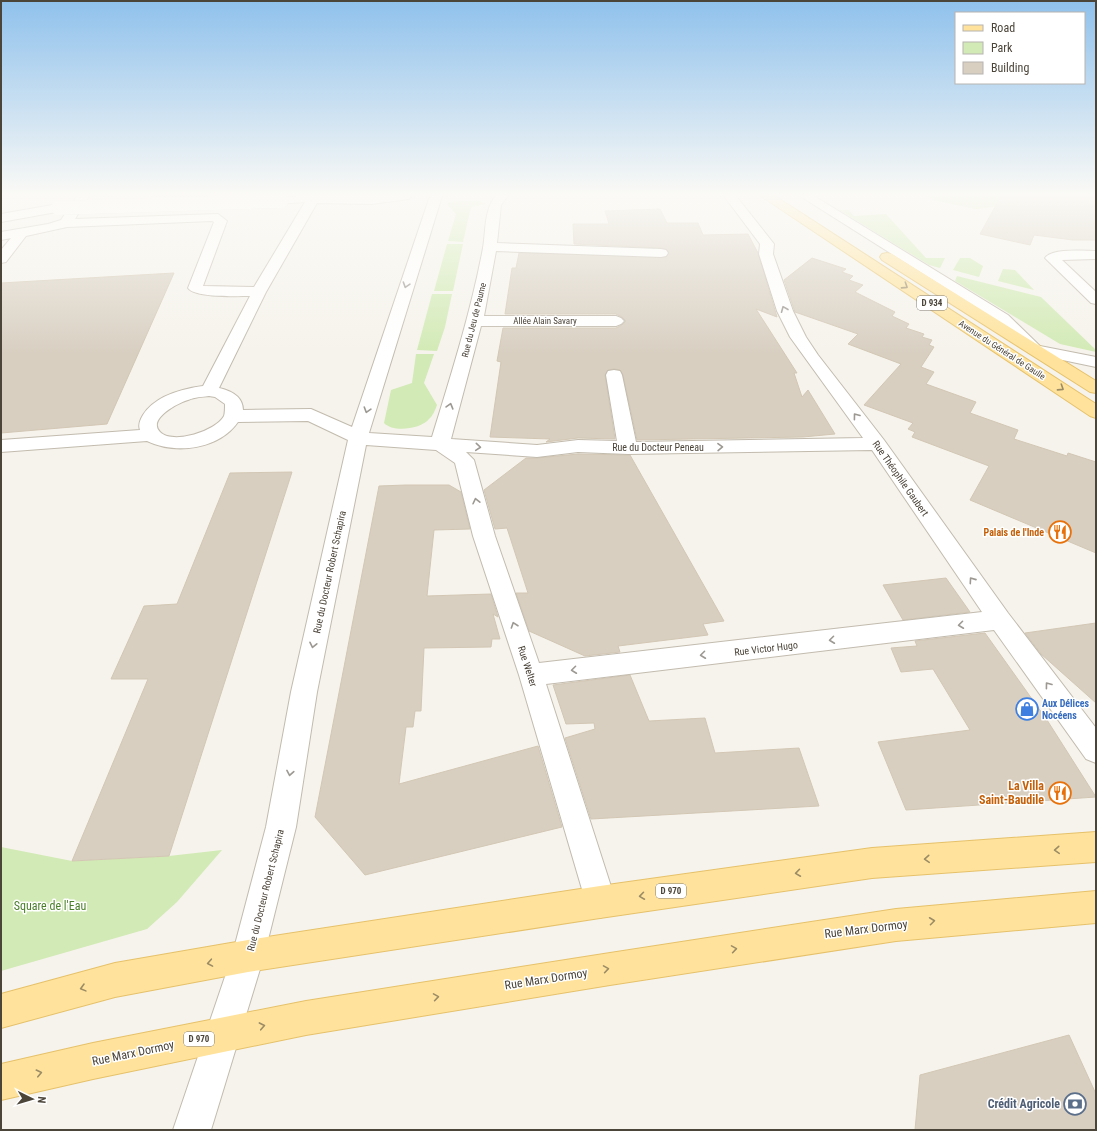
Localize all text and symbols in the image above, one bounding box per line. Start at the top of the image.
legend [955,12,1085,84]
text: Road [991,21,1015,35]
text: Park [991,41,1013,55]
text: Building [991,61,1029,75]
one-way arrow [901,281,908,289]
one-way arrow [402,282,411,289]
street label: Rue du Jeu de Paume [460,282,488,358]
road number: D 934 [917,296,947,310]
one-way arrow [781,305,789,312]
street label: Allée Alain Savary [513,316,577,326]
street label: Avenue du Général de Gaulle [957,318,1047,382]
one-way arrow [1056,383,1063,390]
one-way arrow [446,403,454,409]
one-way arrow [363,406,372,413]
one-way arrow [854,414,861,421]
street label: Rue Théophile Gaubert [870,439,931,518]
one-way arrow [475,442,481,451]
street label: Rue du Docteur Peneau [612,442,704,453]
one-way arrow [717,443,723,451]
one-way arrow [472,497,481,504]
street label: Rue du Docteur Robert Schapira [311,510,348,634]
restaurant icon: Palais de l'Inde [1047,519,1073,545]
place label: Palais de l'Inde [984,527,1044,538]
one-way arrow [970,577,977,584]
one-way arrow [958,620,964,629]
one-way arrow [511,621,519,628]
one-way arrow [829,635,835,644]
street label: Rue Victor Hugo [734,639,798,658]
one-way arrow [310,642,318,649]
street label: Rue Welter [516,644,539,688]
one-way arrow [700,650,706,659]
one-way arrow [571,665,577,674]
one-way arrow [1045,682,1053,689]
shop icon: Aux Délices Nocéens [1014,696,1040,722]
place label: Aux Délices Nocéens [1042,698,1090,721]
one-way arrow [286,770,295,776]
place label: La Villa Saint-Baudile [979,779,1044,807]
restaurant icon: La Villa Saint-Baudile [1047,780,1073,806]
street label: Rue du Docteur Robert Schapira [245,828,286,952]
one-way arrow [1054,845,1060,854]
one-way arrow [924,854,930,863]
one-way arrow [795,868,801,877]
road number: D 970 [656,884,686,898]
one-way arrow [639,891,645,900]
park label: Square de l'Eau [14,899,86,913]
street label: Rue Marx Dormoy [824,917,908,941]
one-way arrow [929,917,935,926]
one-way arrow [731,945,737,954]
one-way arrow [207,958,213,966]
one-way arrow [603,965,609,974]
street label: Rue Marx Dormoy [504,966,588,992]
one-way arrow [79,984,86,992]
one-way arrow [433,993,439,1002]
one-way arrow [259,1023,265,1031]
road number: D 970 [184,1032,214,1046]
street label: Rue Marx Dormoy [91,1037,175,1069]
one-way arrow [36,1070,42,1078]
north arrow [12,1079,52,1119]
bank icon: Crédit Agricole [1062,1091,1088,1117]
text: N [35,1096,48,1104]
place label: Crédit Agricole [988,1097,1060,1111]

